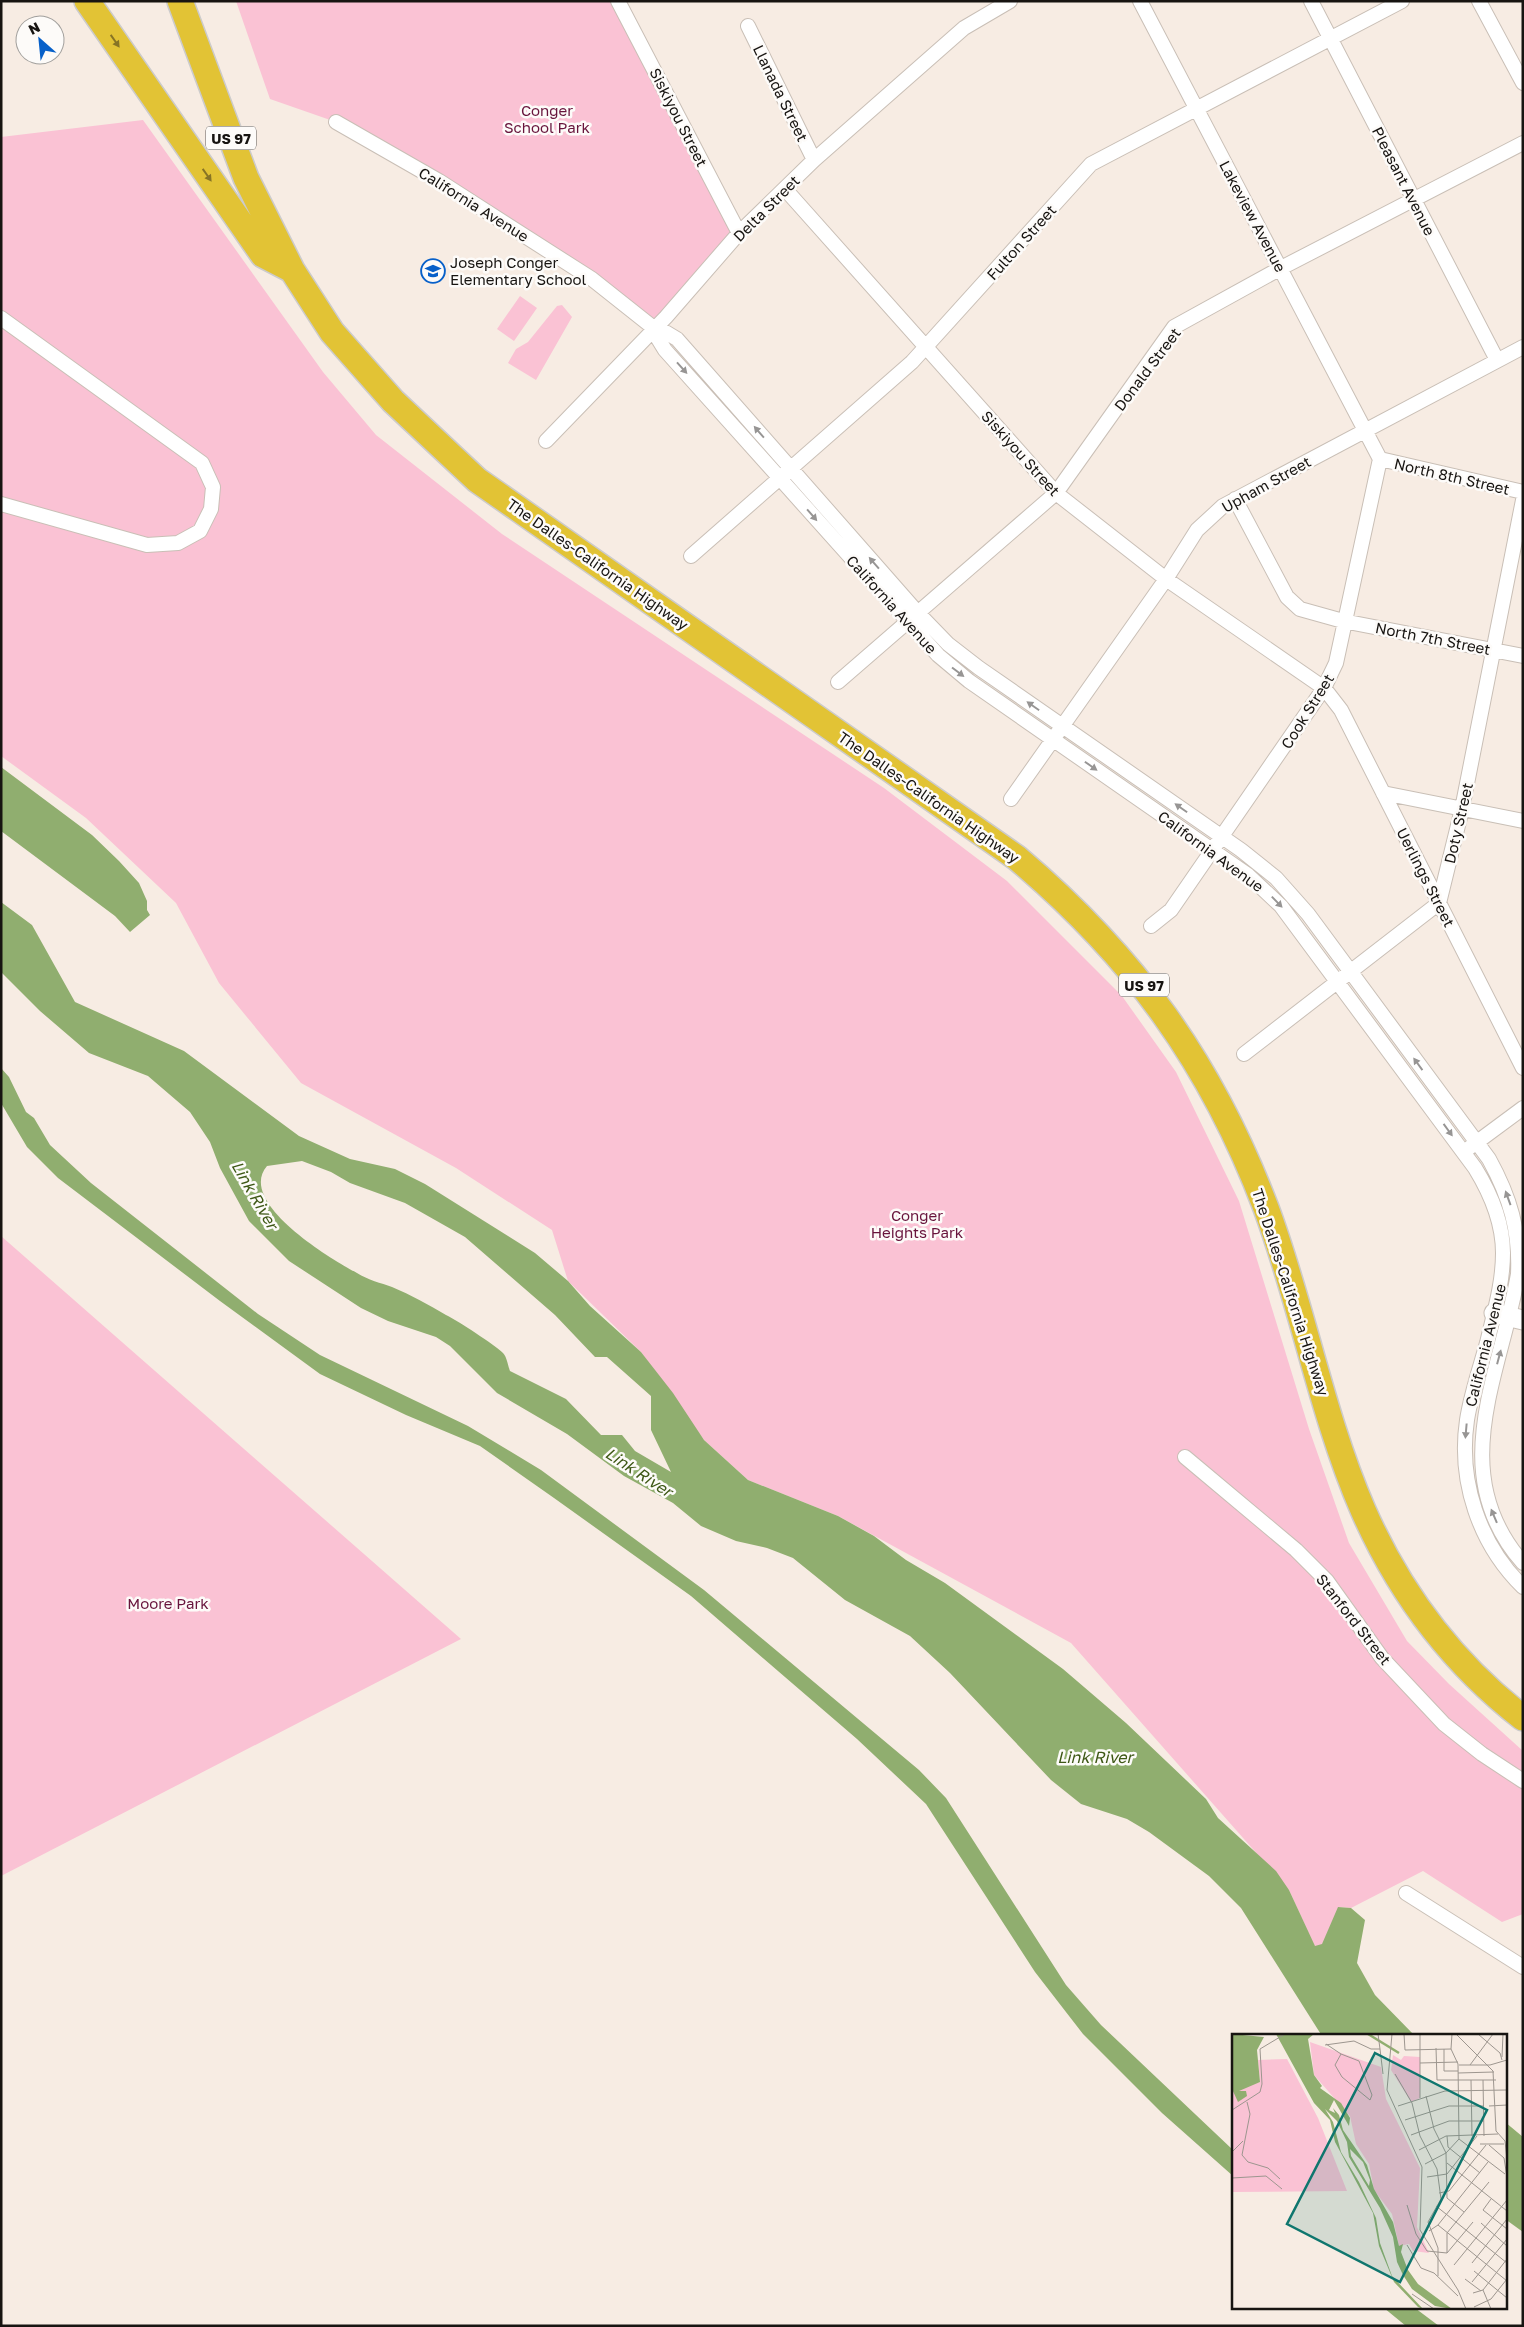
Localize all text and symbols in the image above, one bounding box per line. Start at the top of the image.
north arrow [15,15,65,65]
text: N [25,18,42,38]
one-way arrow [110,35,120,48]
street label: Llanada Street [750,42,812,144]
street label: Siskiyou Street [646,65,712,169]
park label: Conger School Park [504,101,591,136]
street label: Pleasant Avenue [1369,124,1439,239]
road number: US 97 [206,126,256,150]
street label: Lakeview Avenue [1216,157,1290,275]
street label: California Avenue [416,163,532,245]
one-way arrow [202,168,212,182]
street label: Delta Street [729,171,803,245]
street label: Fulton Street [983,201,1059,283]
place label: Joseph Conger Elementary School [450,253,586,288]
school or university icon: Joseph Conger Elementary School [420,258,446,284]
street label: Donald Street [1110,324,1184,414]
one-way arrow [677,361,688,374]
street label: Siskiyou Street [978,407,1064,499]
one-way arrow [753,426,764,439]
street label: Upham Street [1218,452,1314,516]
street label: North 8th Street [1392,454,1512,498]
street label: The Dalles-California Highway [504,494,693,634]
one-way arrow [806,509,818,521]
street label: California Avenue [843,551,941,657]
one-way arrow [868,557,880,569]
street label: North 7th Street [1374,618,1492,658]
one-way arrow [951,667,964,678]
street label: Cook Street [1277,670,1337,752]
one-way arrow [1026,701,1040,711]
street label: The Dalles-California Highway [835,727,1024,867]
one-way arrow [1084,761,1098,771]
street label: Doty Street [1440,781,1476,865]
one-way arrow [1174,803,1188,813]
street label: California Avenue [1155,807,1268,896]
street label: Uerlings Street [1393,824,1459,930]
one-way arrow [1271,896,1283,908]
road number: US 97 [1119,974,1169,996]
one-way arrow [1413,1058,1424,1071]
one-way arrow [1443,1123,1453,1137]
water label: Link River [227,1157,284,1235]
street label: The Dalles-California Highway [1249,1186,1333,1399]
one-way arrow [1504,1191,1511,1206]
park label: Conger Heights Park [871,1206,964,1241]
street label: California Avenue [1461,1281,1509,1408]
one-way arrow [1495,1350,1503,1365]
one-way arrow [1462,1423,1470,1439]
water label: Link River [602,1443,678,1502]
one-way arrow [1490,1509,1498,1523]
street label: Stanford Street [1313,1570,1395,1668]
park label: Moore Park [127,1594,209,1612]
water label: Link River [1057,1747,1136,1767]
inset map [1232,2034,1506,2310]

